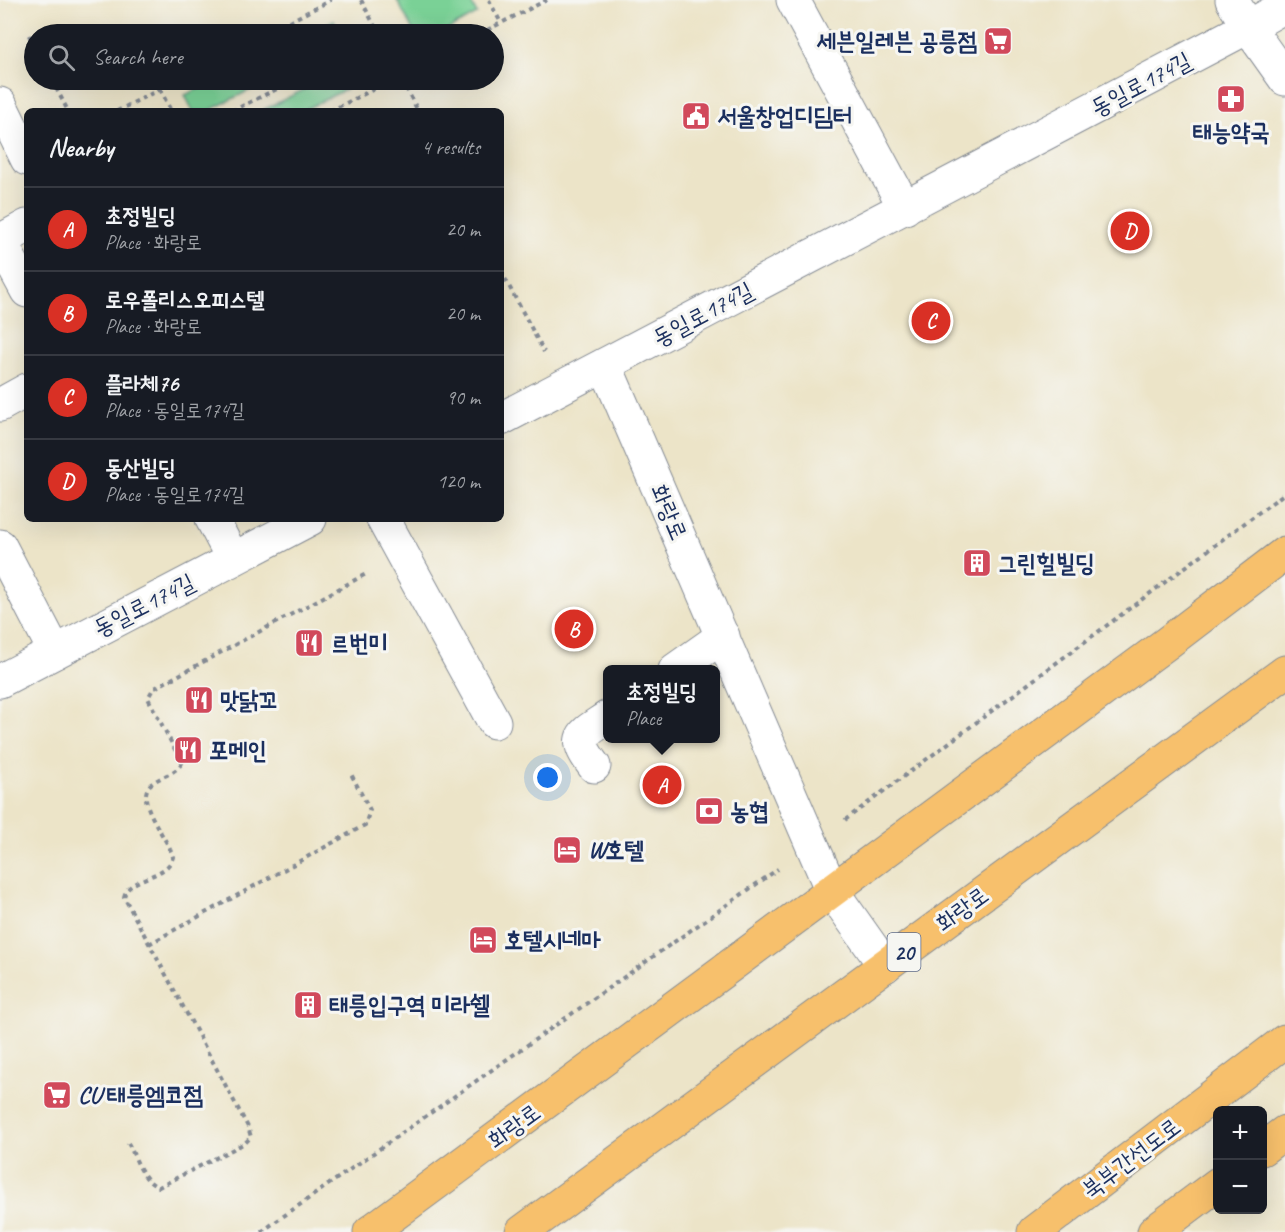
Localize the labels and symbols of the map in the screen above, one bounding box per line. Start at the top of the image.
supermarket icon: 세븐일레븐 공릉점 [982,25,1014,57]
place label: 세븐일레븐 공릉점 [816,26,977,56]
street label: 동일로174길 [1086,45,1196,123]
pharmacy icon: 태능약국 [1215,83,1247,115]
public building icon: 서울창업디딤터 [680,100,712,132]
place label: 서울창업디딤터 [717,101,852,131]
place label: 태능약국 [1192,117,1270,147]
pin: D [1110,208,1150,254]
street label: 동일로174길 [648,275,758,353]
pin: C [912,298,950,344]
street label: 화랑로 [644,479,694,545]
building icon: 그린힐빌딩 [961,547,993,579]
place label: 그린힐빌딩 [998,548,1095,578]
street label: 동일로174길 [88,567,200,643]
pin: B [554,606,594,652]
restaurant icon: 르번미 [293,627,325,659]
place label: 르번미 [330,628,388,658]
restaurant icon: 맛닭꼬 [183,684,215,716]
place label: 맛닭꼬 [220,685,278,715]
restaurant icon: 포메인 [172,734,204,766]
place label: 포메인 [209,735,267,765]
pin: A [642,762,682,808]
your location [533,763,562,792]
bank icon: 농협 [693,795,725,827]
place label: 농협 [730,796,769,826]
hotel icon: W호텔 [551,834,583,866]
place label: W호텔 [588,835,645,865]
street label: 화랑로 [930,880,994,938]
hotel icon: 호텔시네마 [467,924,499,956]
place label: 호텔시네마 [504,925,601,955]
road number: 20 [888,933,920,971]
building icon: 태릉입구역 미라쉘 [292,989,324,1021]
place label: 태릉입구역 미라쉘 [329,990,490,1020]
supermarket icon: CU 태릉엠코점 [41,1079,73,1111]
place label: CU 태릉엠코점 [78,1080,203,1110]
street label: 화랑로 [482,1097,546,1155]
street label: 북부간선도로 [1076,1111,1186,1205]

